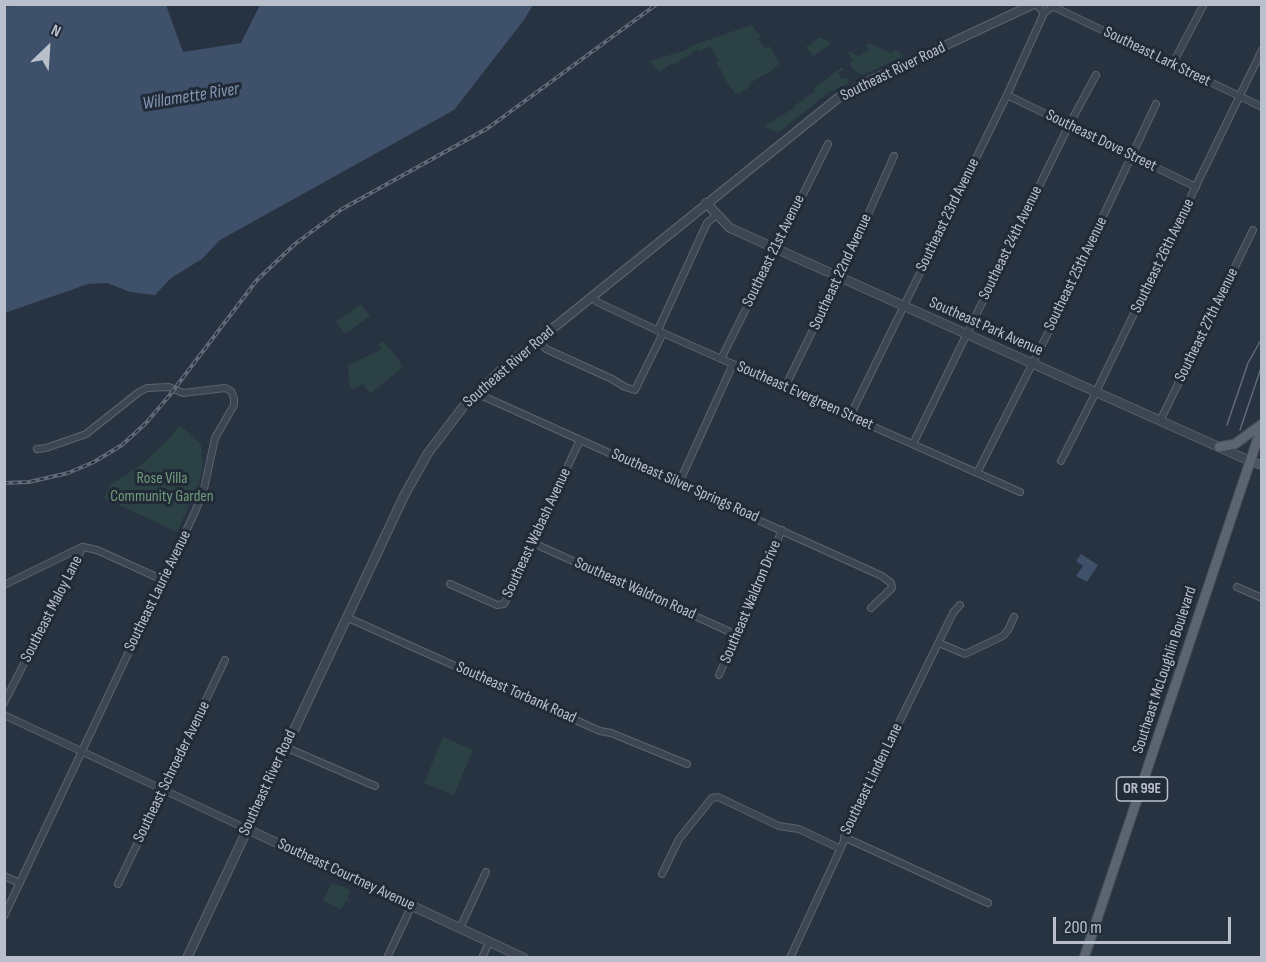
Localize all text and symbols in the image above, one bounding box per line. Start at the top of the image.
north arrow [18,18,78,78]
text: N [48,21,64,42]
street label: Southeast Lark Street [1100,23,1214,91]
street label: Southeast River Road [837,38,949,106]
water label: Willamette River [141,79,241,115]
street label: Southeast Dove Street [1042,106,1160,176]
street label: Southeast 23rd Avenue [912,155,984,275]
street label: Southeast 24th Avenue [975,183,1047,303]
street label: Southeast 21st Avenue [739,192,809,310]
street label: Southeast 26th Avenue [1127,196,1199,316]
street label: Southeast 22nd Avenue [806,211,876,333]
street label: Southeast 25th Avenue [1040,214,1112,334]
street label: Southeast 27th Avenue [1171,265,1243,385]
street label: Southeast Park Avenue [926,293,1046,361]
street label: Southeast River Road [460,322,558,412]
street label: Southeast Evergreen Street [734,357,876,435]
street label: Southeast Silver Springs Road [608,445,762,527]
street label: Southeast Wabash Avenue [499,465,575,601]
park label: Rose Villa Community Garden [110,469,214,507]
street label: Southeast Laurie Avenue [120,527,196,655]
street label: Southeast Waldron Drive [716,538,786,666]
street label: Southeast Maloy Lane [17,553,87,665]
street label: Southeast Waldron Road [571,554,699,624]
street label: Southeast McLoughlin Boulevard [1129,584,1201,756]
street label: Southeast Torbank Road [453,658,579,728]
street label: Southeast Schroeder Avenue [130,698,214,846]
street label: Southeast Linden Lane [837,720,907,838]
street label: Southeast River Road [235,727,301,839]
road number: OR 99E [1116,777,1168,801]
street label: Southeast Courtney Avenue [274,835,418,915]
scale bar [1056,905,1234,943]
text: 200 m [1064,917,1102,938]

